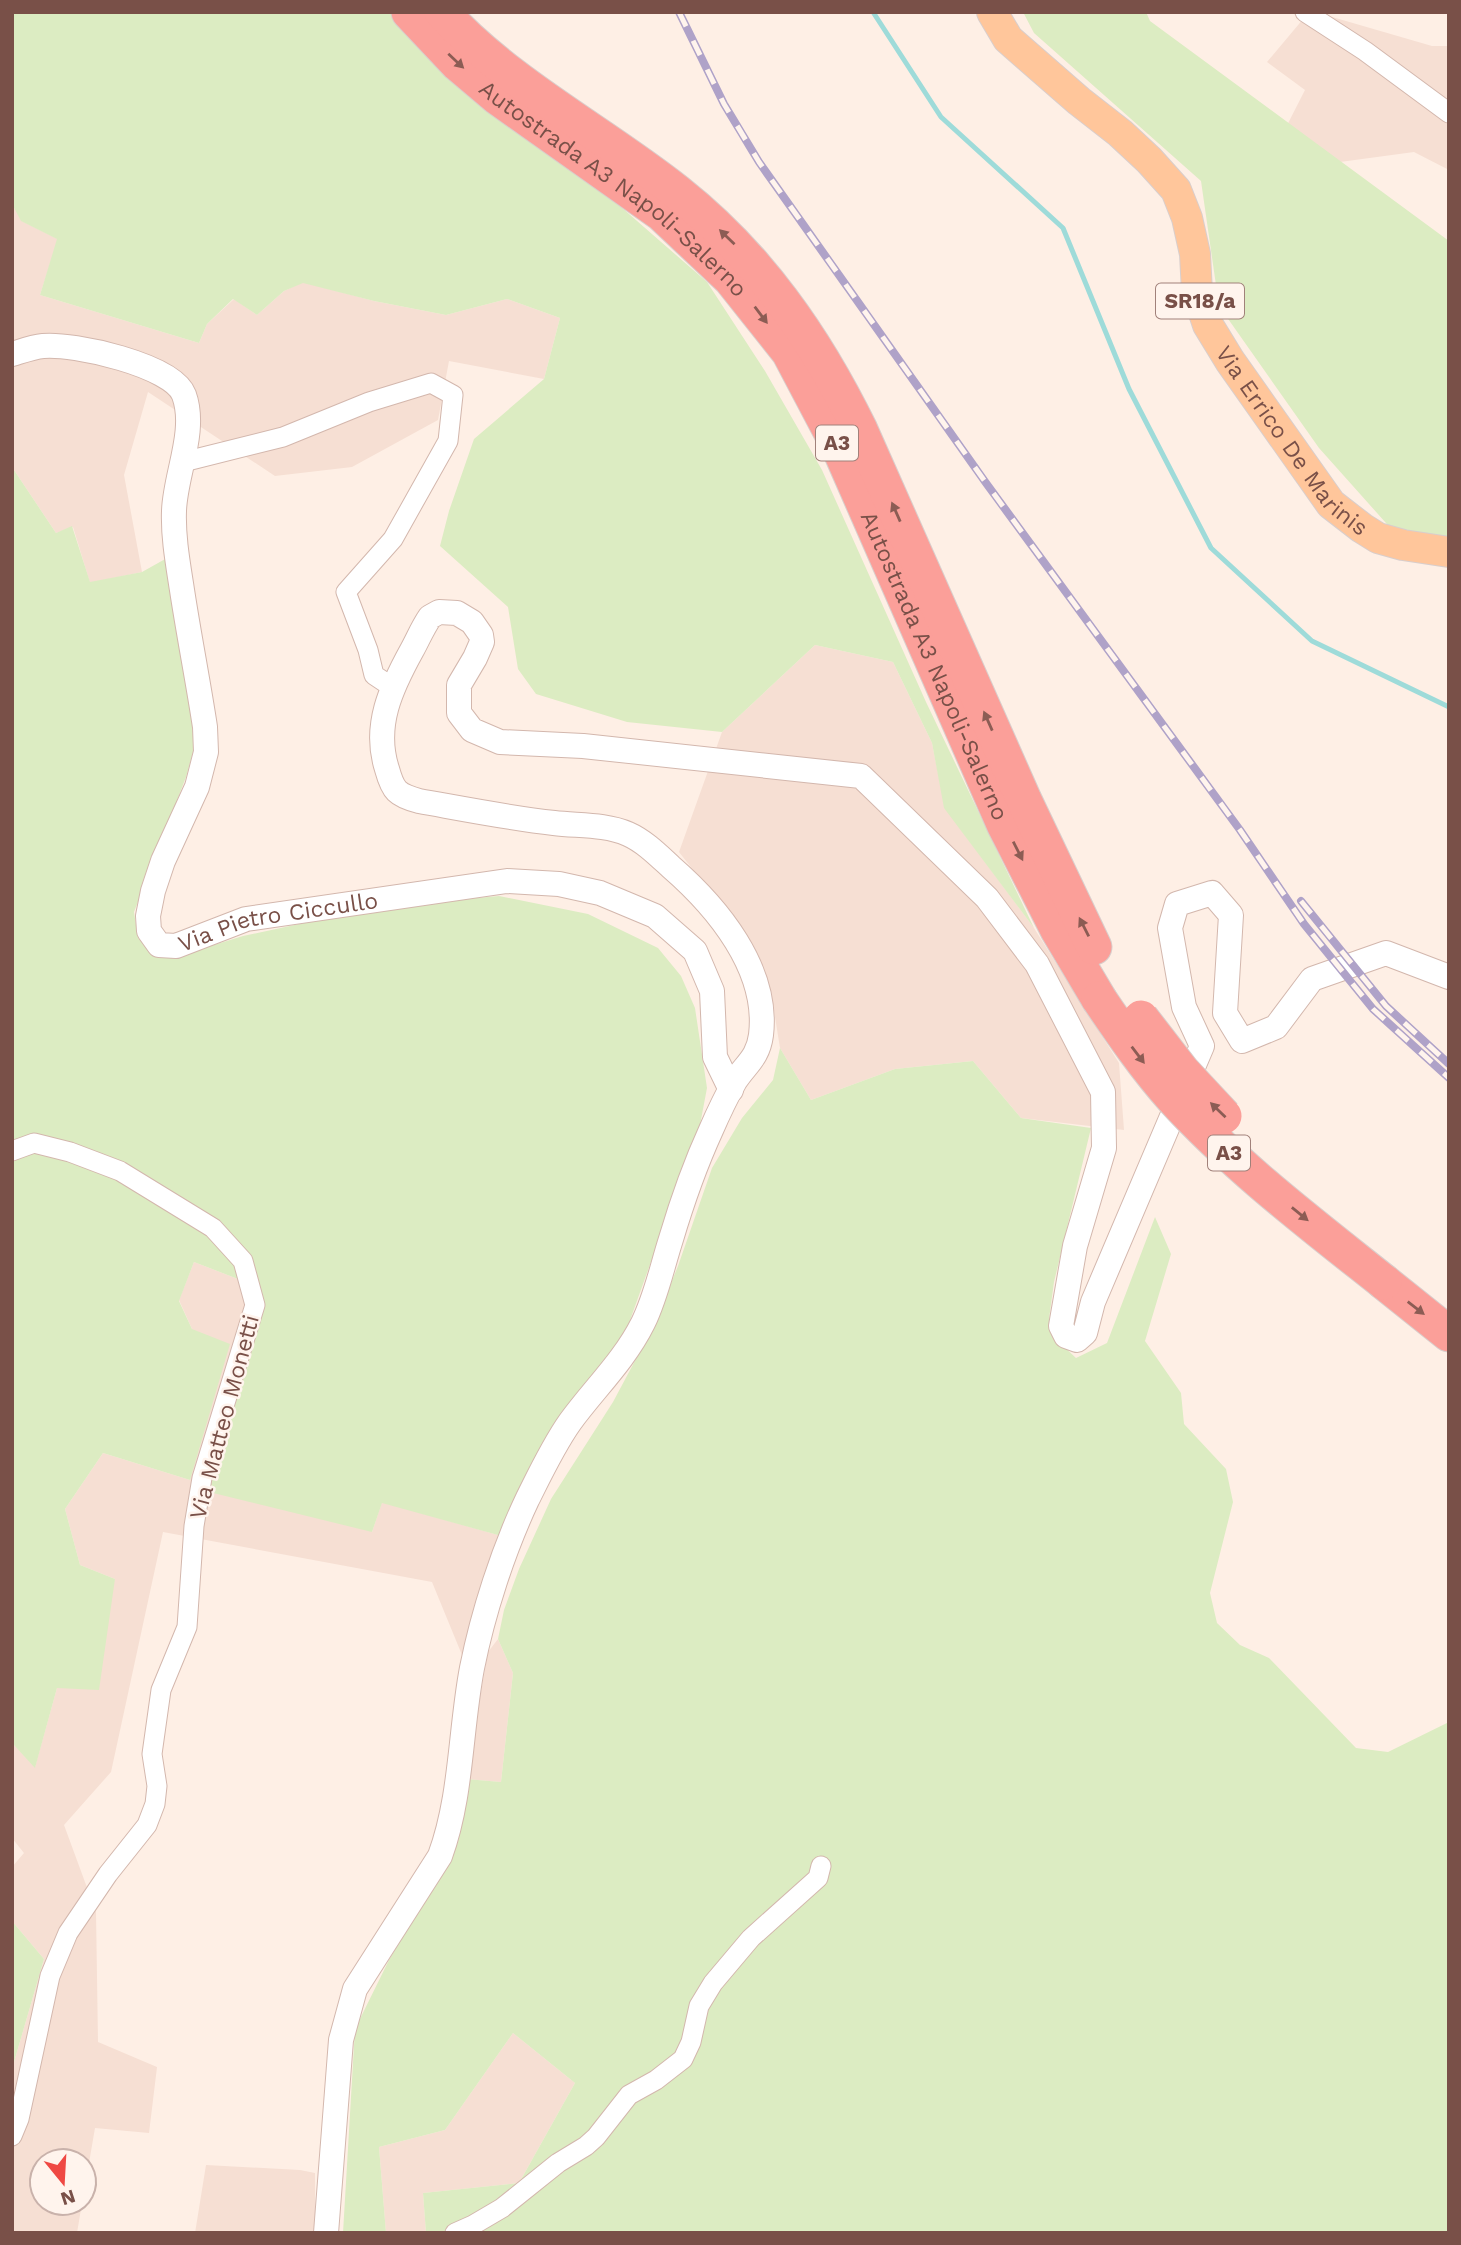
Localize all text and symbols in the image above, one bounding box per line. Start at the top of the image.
one-way arrow [447,53,464,69]
street label: Autostrada A3 Napoli-Salerno [474,75,753,302]
one-way arrow [719,230,736,246]
road number: SR18/a [1156,284,1244,318]
one-way arrow [754,306,769,324]
street label: Via Errico De Marinis [1210,341,1373,542]
road number: A3 [816,426,858,460]
one-way arrow [890,502,901,523]
street label: Autostrada A3 Napoli-Salerno [855,507,1014,825]
one-way arrow [982,710,993,731]
one-way arrow [1012,841,1023,861]
street label: Via Pietro Ciccullo [175,887,380,958]
one-way arrow [1078,917,1089,937]
one-way arrow [1131,1046,1145,1064]
one-way arrow [1210,1103,1227,1119]
road number: A3 [1208,1136,1250,1170]
one-way arrow [1290,1207,1308,1222]
one-way arrow [1407,1301,1425,1316]
street label: Via Matteo Monetti [184,1312,265,1522]
north arrow [28,2147,98,2217]
text: N [58,2185,78,2211]

